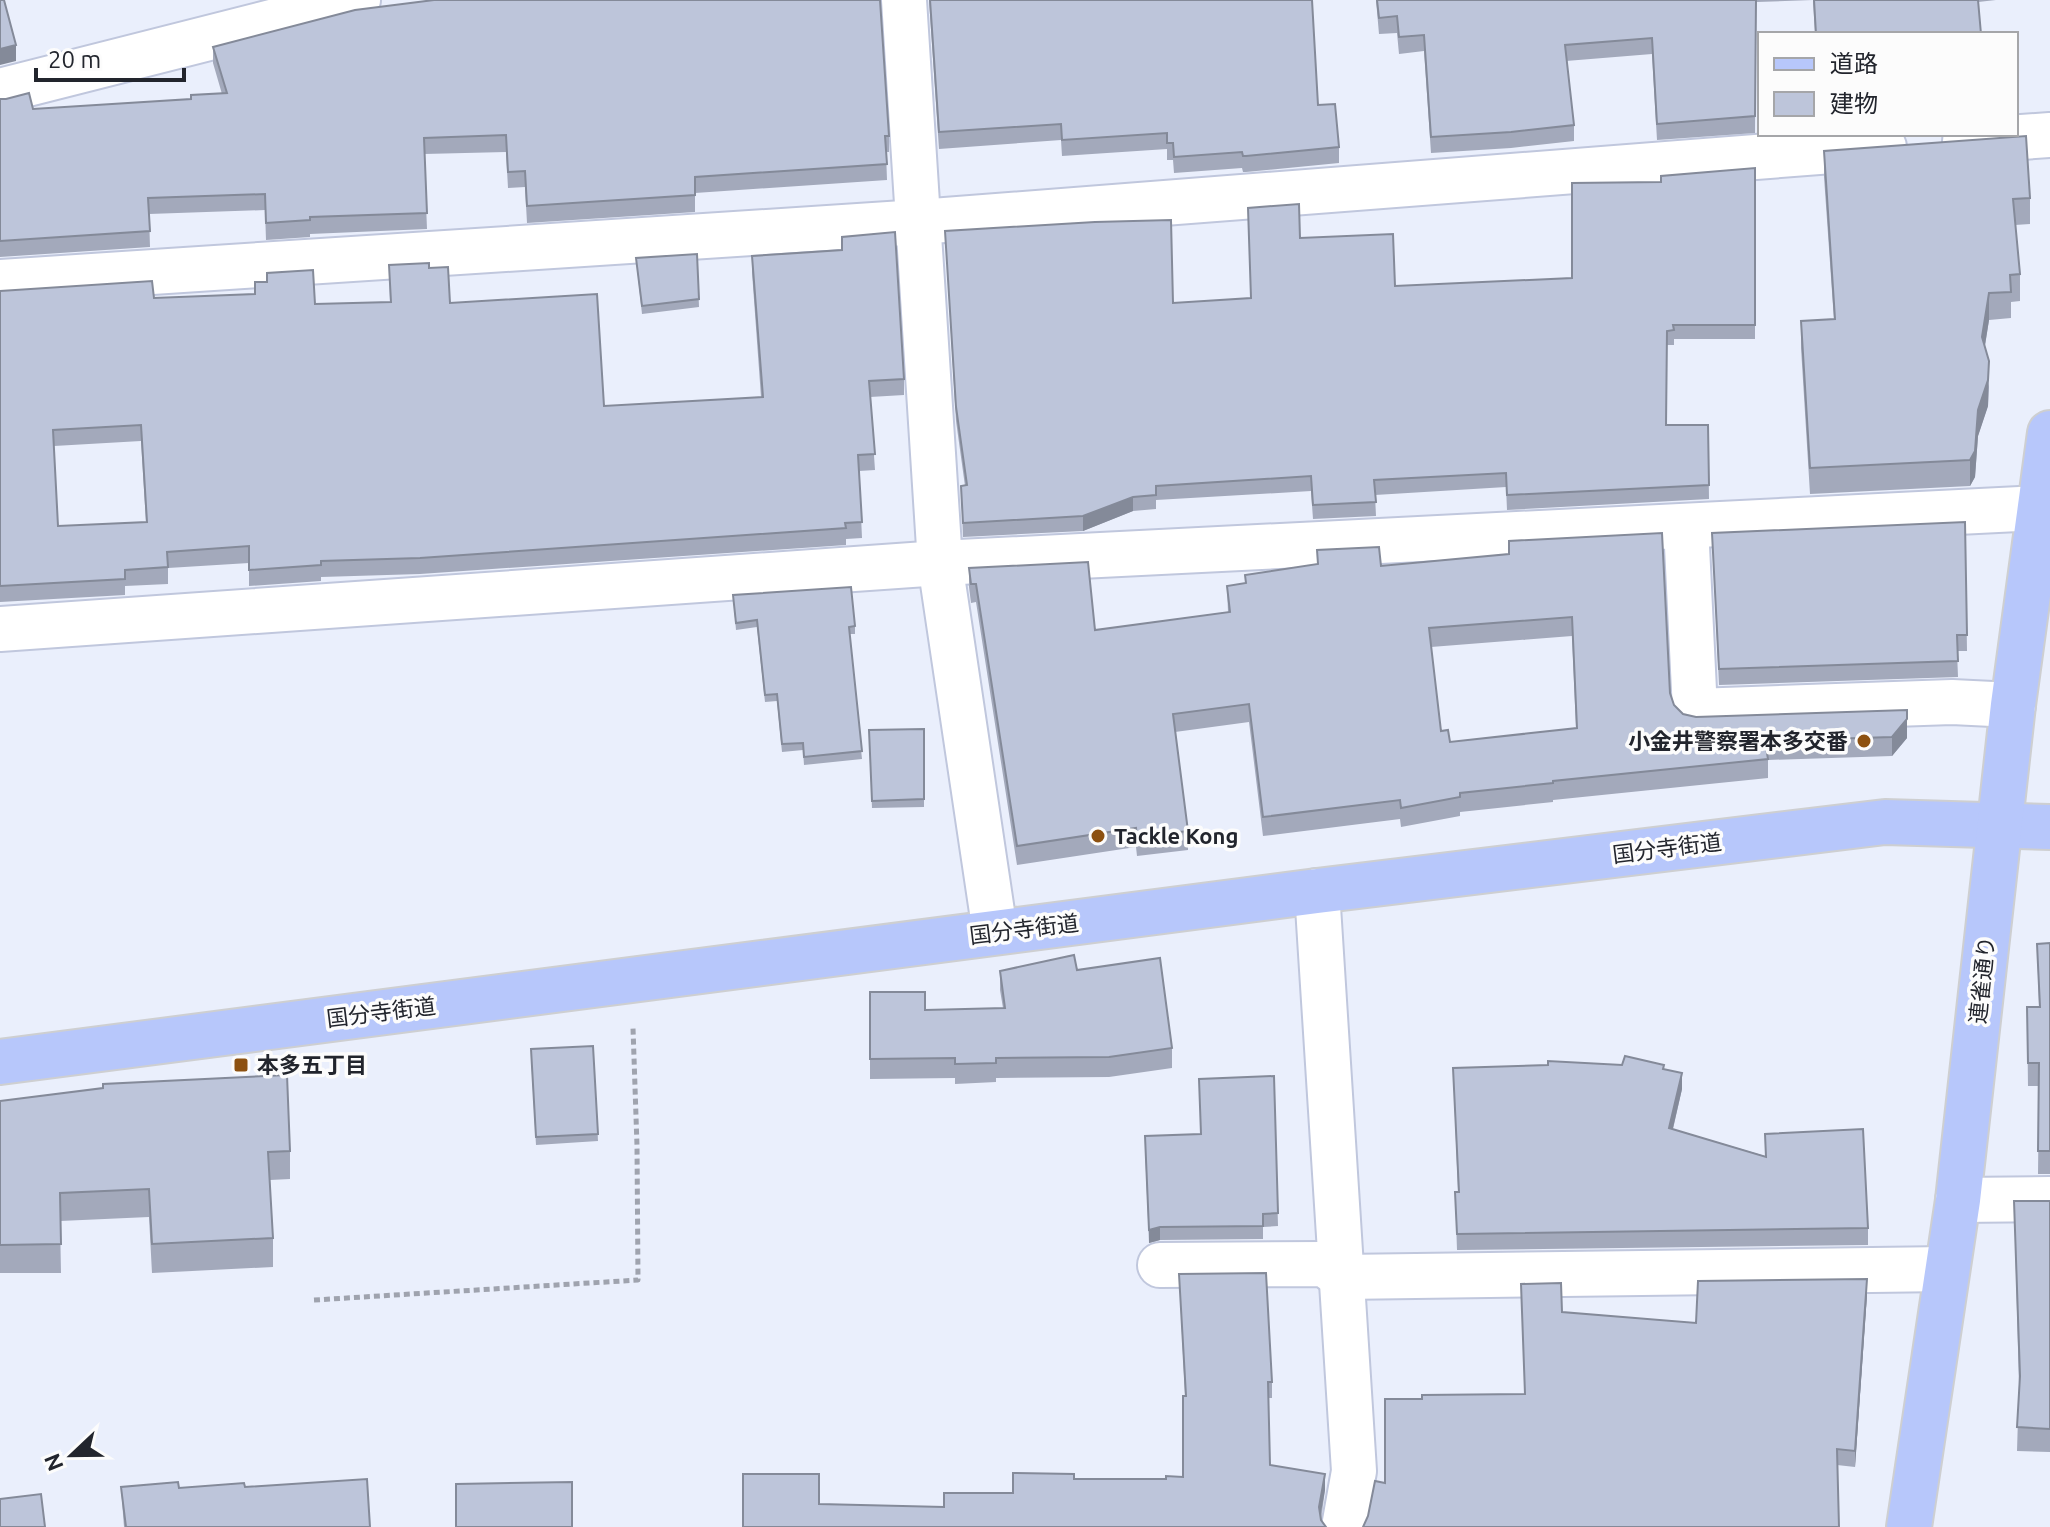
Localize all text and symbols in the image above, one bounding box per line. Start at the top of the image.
scale bar [36,32,184,82]
legend [1758,32,2018,136]
text: 20 m [48,46,101,73]
text: 道路 [1830,50,1878,77]
text: 建物 [1830,90,1878,117]
place label: 小金井警察署本多交番 [1628,728,1848,753]
marker: 小金井警察署本多交番 [1855,732,1873,750]
place label: Tackle Kong [1114,823,1238,848]
marker: Tackle Kong [1089,827,1107,845]
street label: 国分寺街道 [1611,828,1723,867]
street label: 国分寺街道 [968,909,1080,948]
street label: 連雀通り [1964,935,1999,1025]
street label: 国分寺街道 [325,992,437,1031]
place label: 本多五丁目 [257,1052,367,1077]
marker: 本多五丁目 [232,1056,250,1074]
north arrow [32,1415,112,1495]
text: N [38,1450,68,1475]

